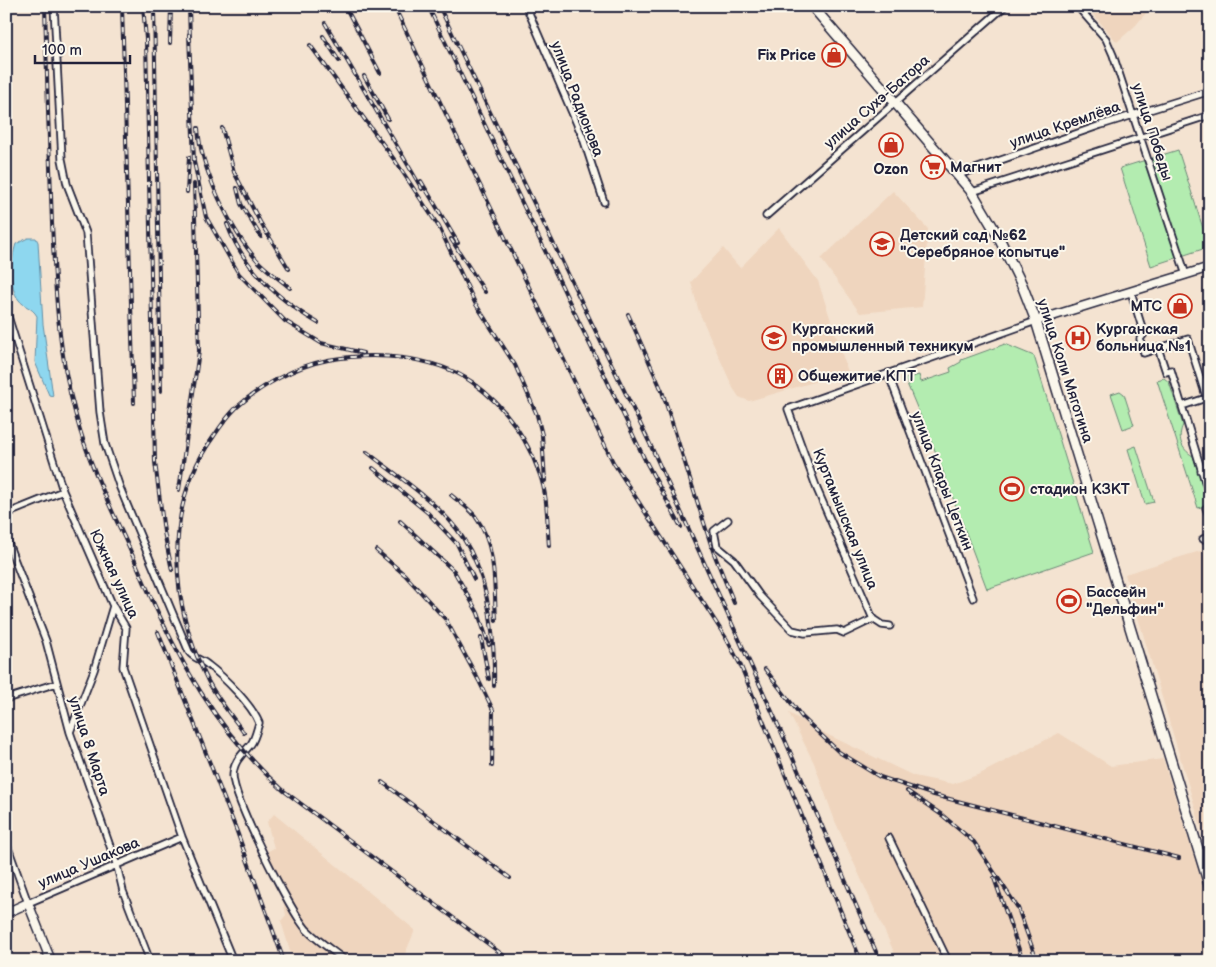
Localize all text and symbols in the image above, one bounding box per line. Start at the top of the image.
scale bar [35,32,130,64]
street label: улица Радионова [546,39,608,160]
text: 100 m [42,41,82,60]
shop icon: Fix Price [821,42,847,68]
place label: Fix Price [757,46,816,65]
street label: улица Сухэ-Батора [820,51,934,153]
street label: улица Победы [1127,81,1177,183]
street label: улица Кремлёва [1007,97,1123,153]
shop icon: Ozon [878,132,904,158]
supermarket icon: Магнит [920,154,946,180]
place label: Магнит [950,158,1002,177]
place label: Ozon [874,160,908,179]
place label: Детский сад №62 "Серебряное копытце" [900,226,1065,262]
school or university icon: Детский сад №62 "Серебряное копытце" [869,231,895,257]
shop icon: МТС [1167,293,1193,319]
street label: улица Коли Мяготина [1033,297,1097,446]
place label: МТС [1130,297,1163,316]
place label: Курганский промышленный техникум [792,320,974,356]
place label: Курганская больница №1 [1096,320,1191,356]
school or university icon: Курганский промышленный техникум [761,325,787,351]
hospital icon: Курганская больница №1 [1065,325,1091,351]
building icon: Общежитие КПТ [767,363,793,389]
place label: Общежитие КПТ [798,367,916,386]
street label: улица Клары Цеткин [907,409,977,553]
street label: Куртамышская улица [808,446,882,592]
sports icon: стадион КЗКТ [999,476,1025,502]
place label: стадион КЗКТ [1030,480,1130,499]
street label: Южная улица [85,526,143,622]
place label: Бассейн "Дельфин" [1086,583,1164,619]
sports icon: Бассейн "Дельфин" [1056,588,1082,614]
street label: улица 8 Марта [64,694,114,798]
street label: улица Ушакова [36,833,143,893]

